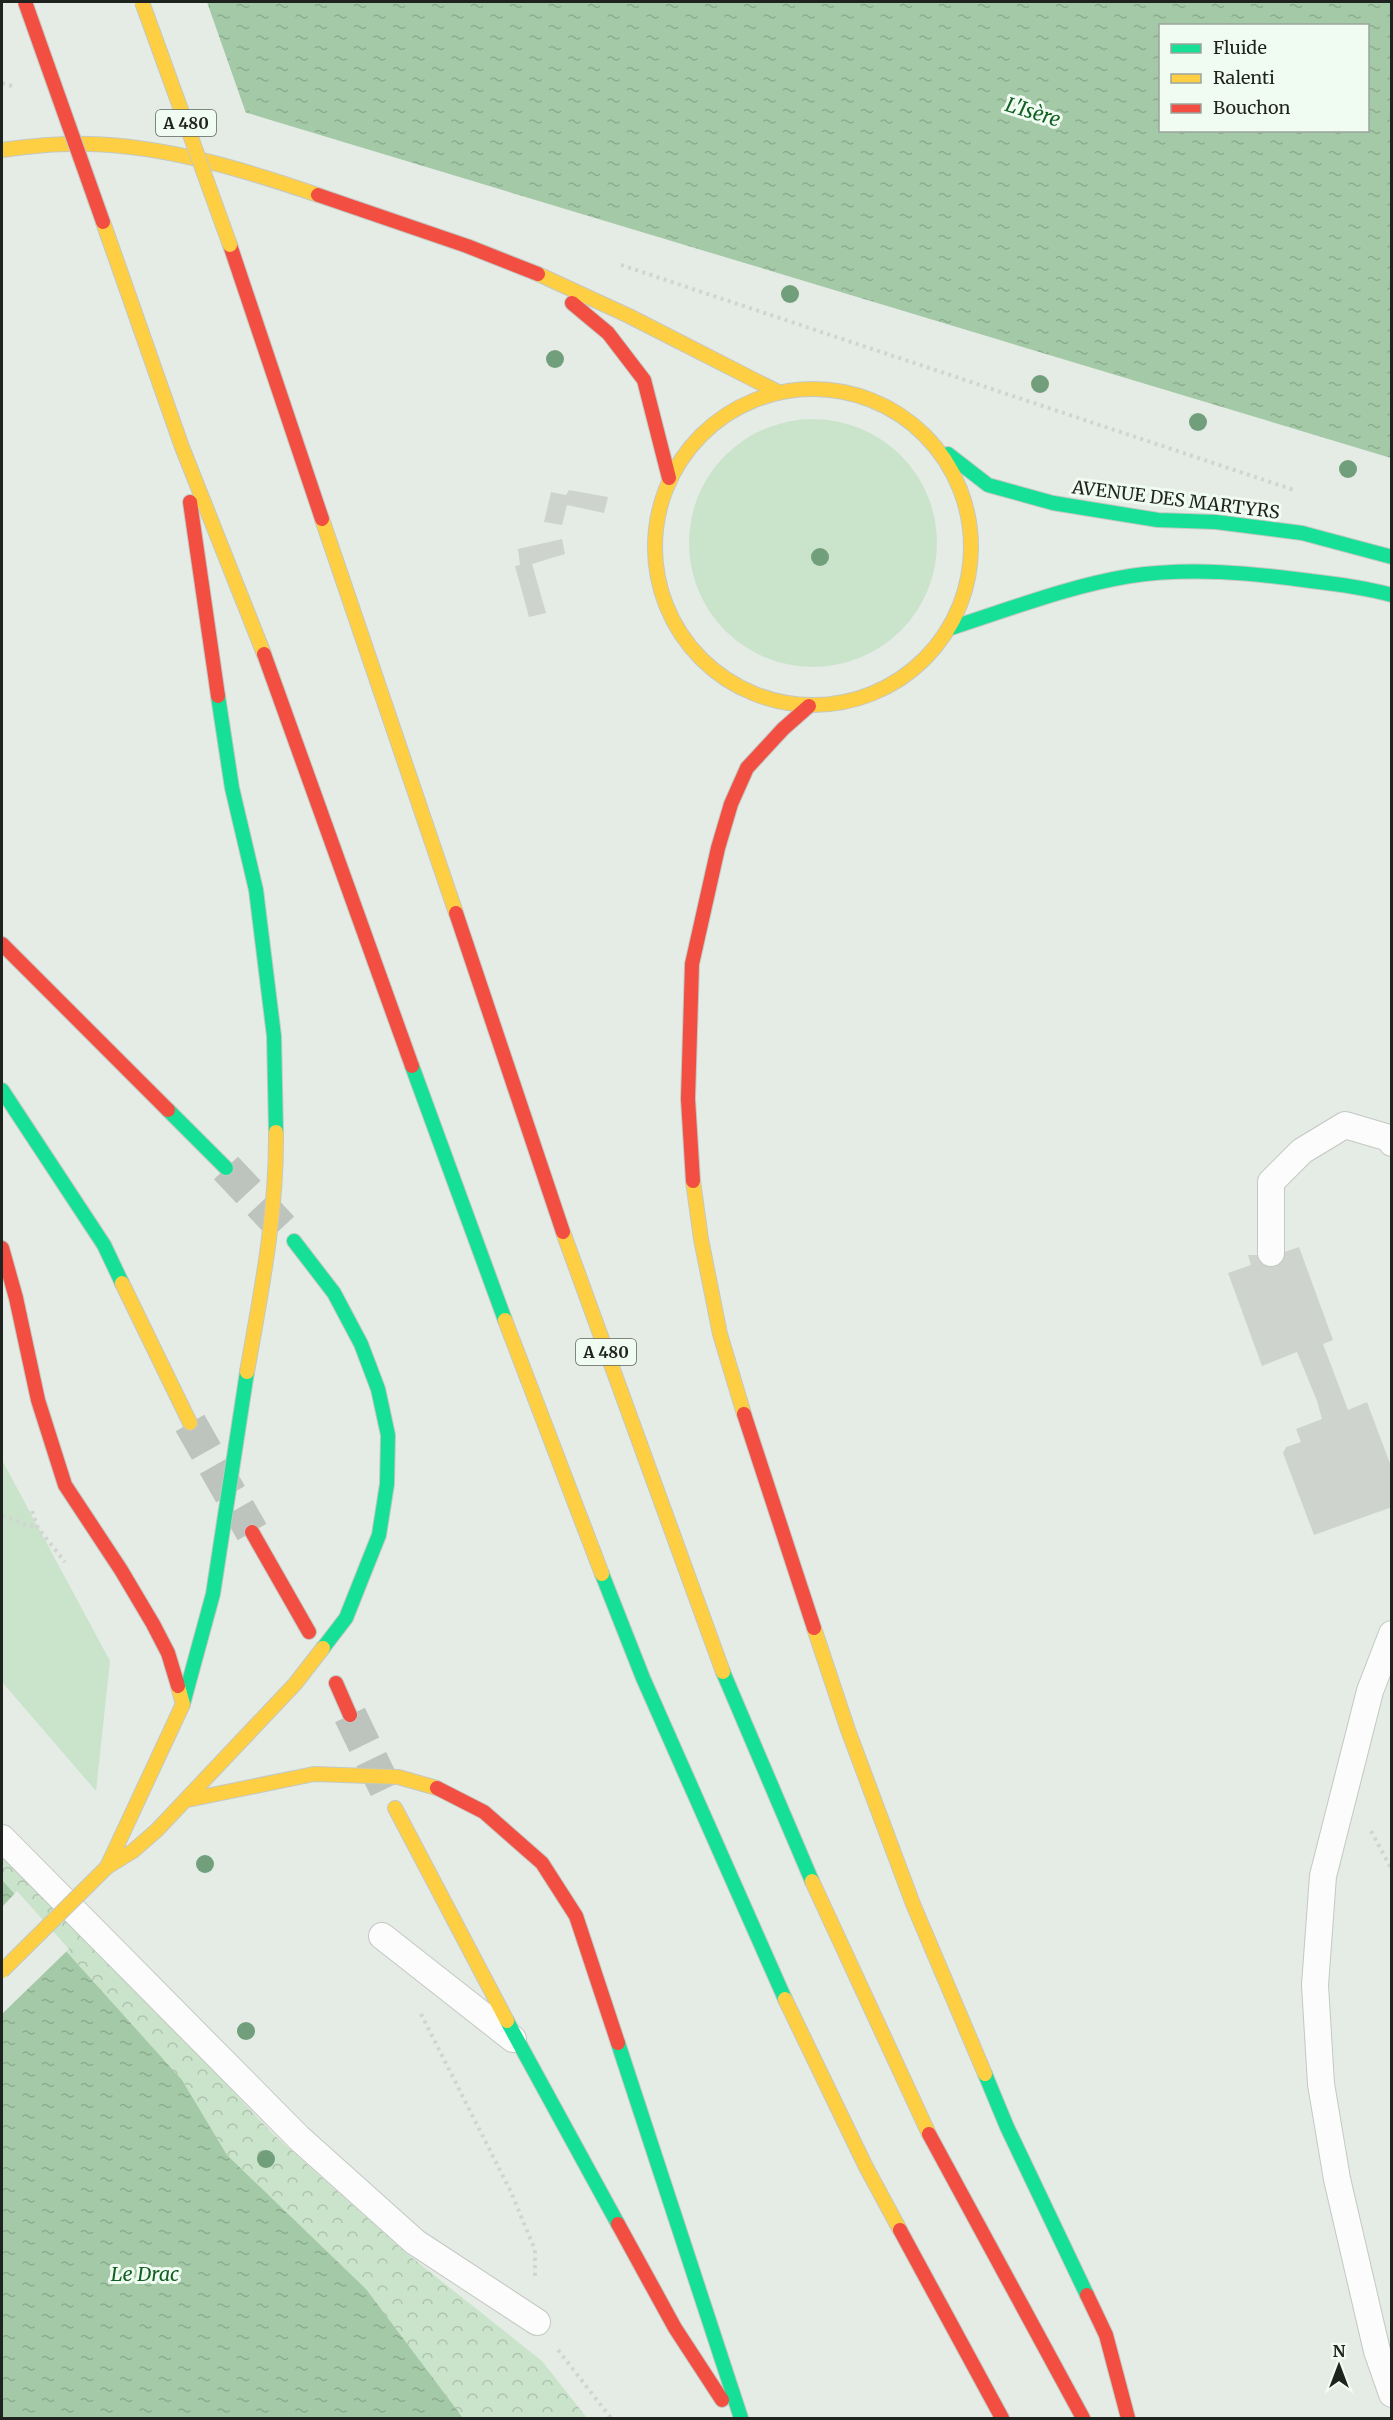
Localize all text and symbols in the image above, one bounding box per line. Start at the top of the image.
legend [1159,24,1369,132]
text: Fluide [1213,36,1267,59]
text: Ralenti [1213,66,1275,89]
water label: L'Isère [1003,91,1064,132]
text: Bouchon [1213,96,1290,119]
road number: A 480 [156,110,216,136]
street label: AVENUE DES MARTYRS [1070,475,1281,524]
road number: A 480 [576,1339,636,1365]
water label: Le Drac [111,2261,179,2286]
north arrow [1309,2336,1369,2396]
text: N [1333,2341,1346,2361]

